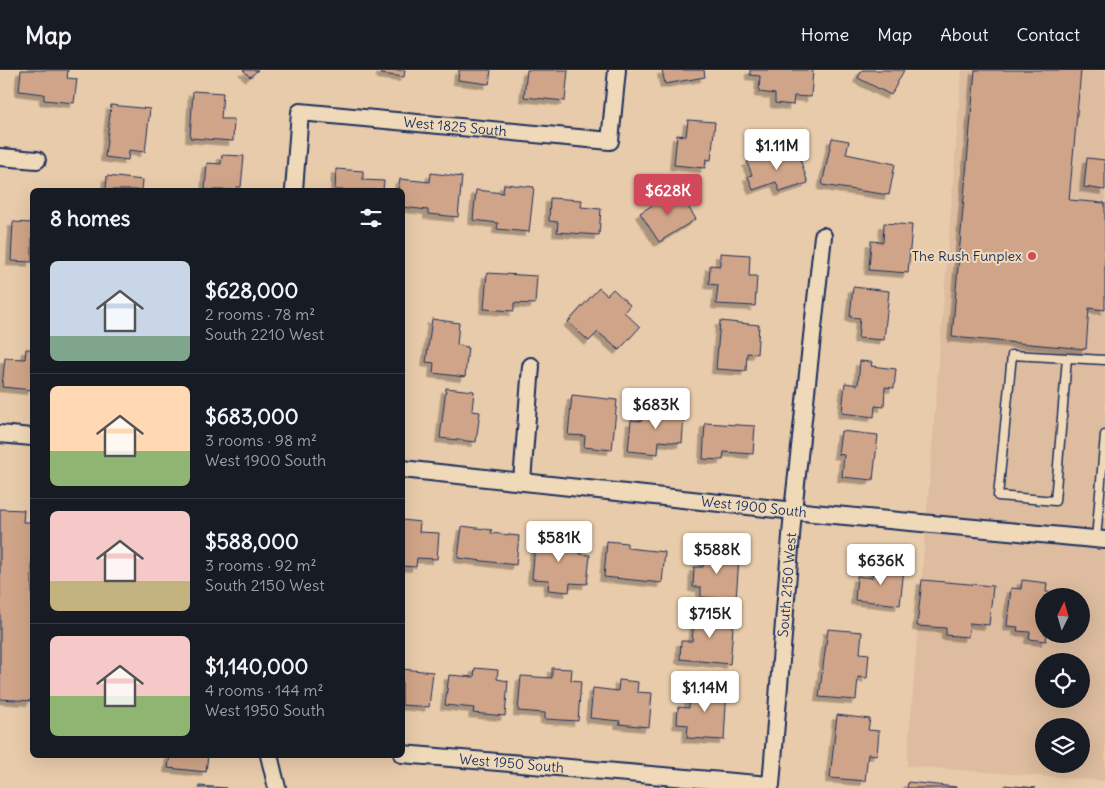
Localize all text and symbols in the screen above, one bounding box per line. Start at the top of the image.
text: Map [25,20,72,50]
text: Home [801,23,849,46]
text: Map [877,23,912,46]
text: About [940,23,988,46]
text: Contact [1016,23,1080,46]
street label: West 1825 South [403,113,508,140]
pin: $1.11M [736,128,818,171]
text: $1.11M [755,135,799,155]
pin: $628K [633,174,703,216]
text: $628K [645,180,691,200]
icon: filters [357,204,385,232]
text: 8 homes [50,205,130,232]
place label: The Rush Funplex [912,247,1022,265]
marker: The Rush Funplex [1026,250,1038,262]
text: $628,000 [205,277,298,304]
icon: home [90,281,150,341]
text: 2 rooms · 78 m² [205,304,315,324]
text: South 2210 West [205,324,324,344]
pin: $683K [621,388,691,430]
text: $683K [633,394,679,414]
text: $683,000 [205,403,299,430]
icon: home [90,406,150,466]
text: 3 rooms · 98 m² [205,430,317,450]
text: West 1900 South [205,450,326,470]
street label: West 1900 South [700,492,808,521]
pin: $581K [524,520,594,563]
text: $581K [537,527,581,547]
text: $588,000 [205,528,299,555]
icon: home [90,531,150,591]
pin: $588K [682,532,752,575]
street label: South 2150 West [774,532,800,638]
text: $588K [694,539,740,559]
pin: $636K [846,544,916,586]
text: $636K [858,550,904,570]
text: 3 rooms · 92 m² [205,555,317,575]
text: South 2150 West [205,575,325,595]
north arrow [1035,588,1090,642]
map controls [1035,588,1090,773]
pin: $715K [675,596,745,639]
text: $715K [689,603,731,623]
text: $1,140,000 [205,653,308,680]
button: locate [1035,653,1090,708]
icon: home [90,656,150,716]
pin: $1.14M [664,670,746,713]
text: $1.14M [682,677,728,697]
text: 4 rooms · 144 m² [205,680,324,700]
text: West 1950 South [205,700,325,720]
button: layers [1035,718,1090,773]
street label: West 1950 South [458,750,565,777]

